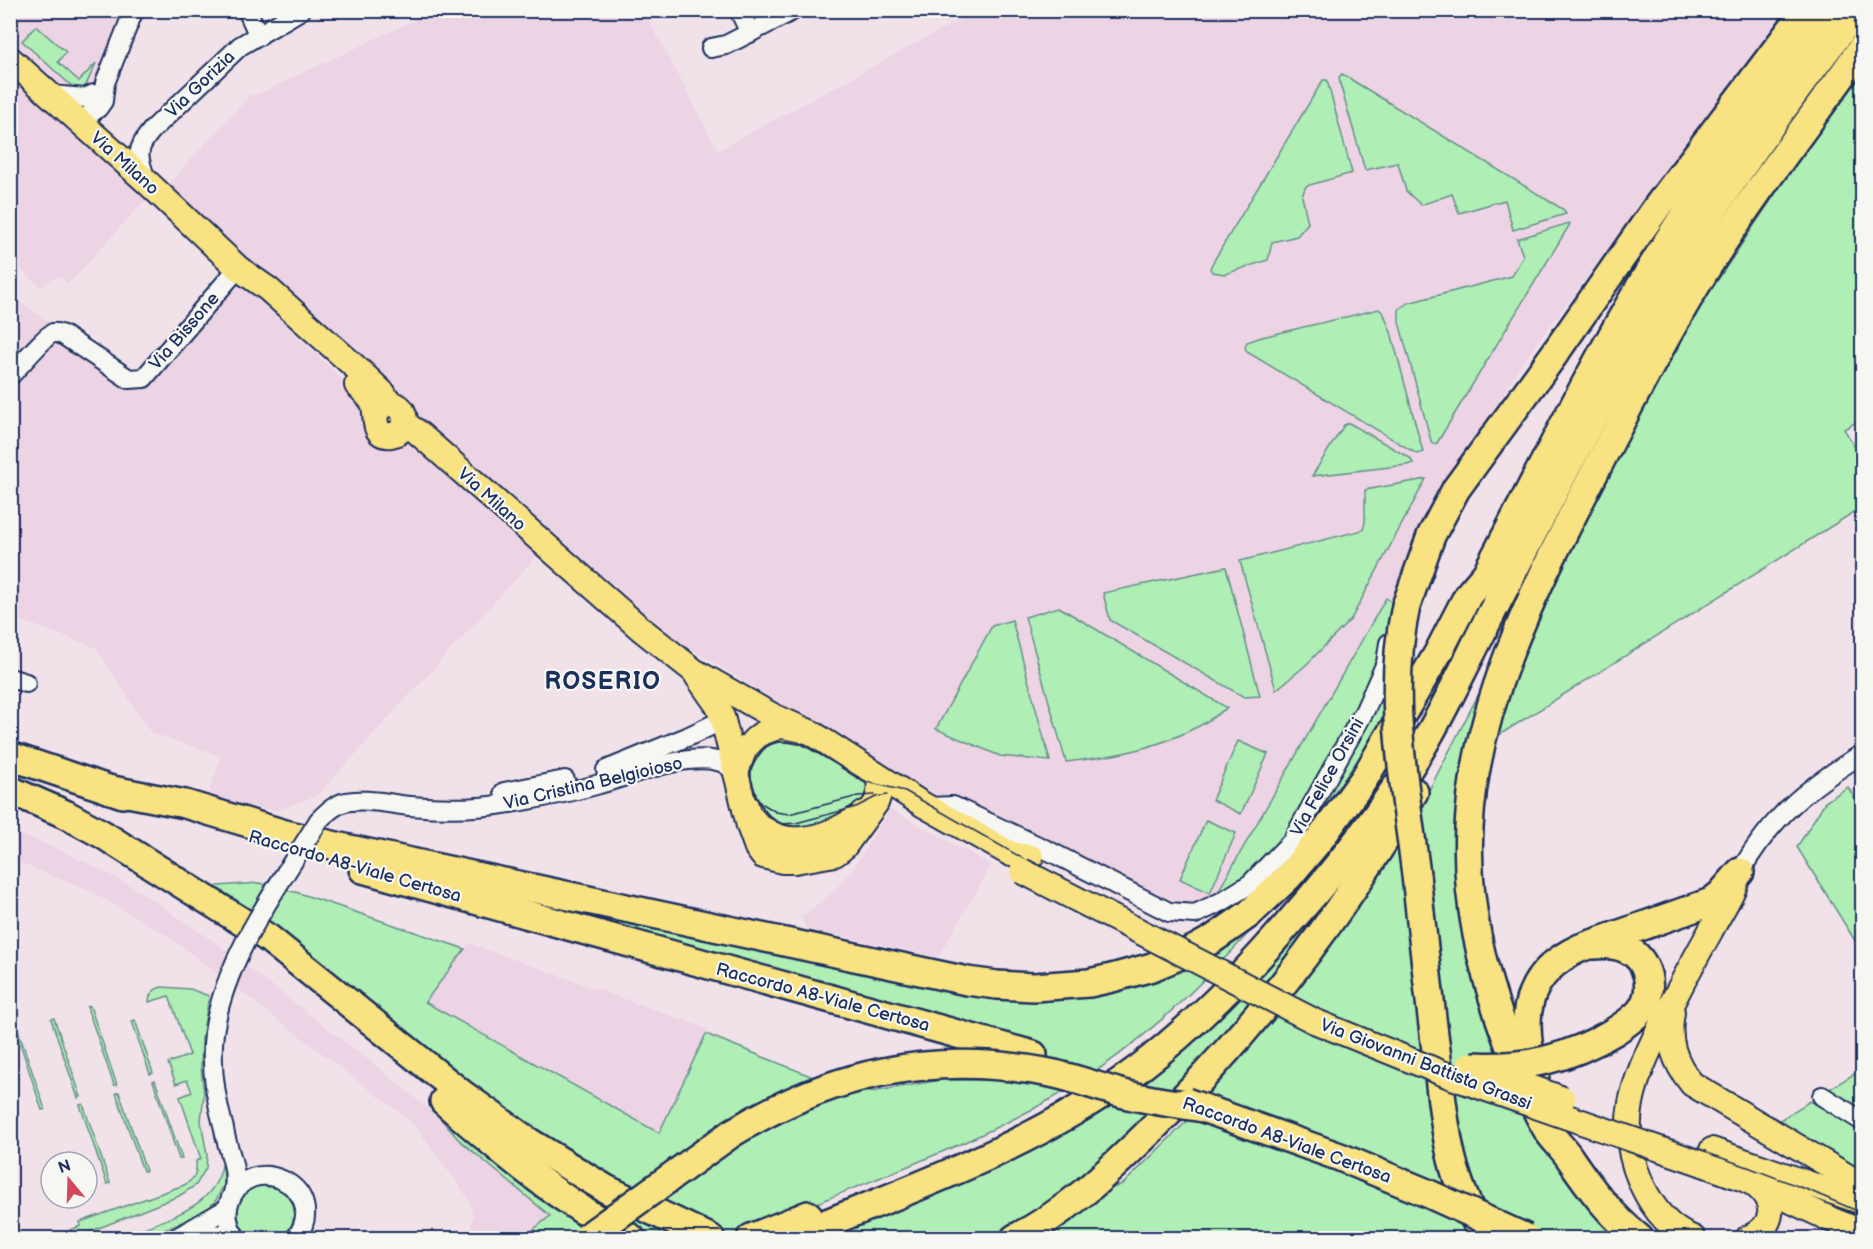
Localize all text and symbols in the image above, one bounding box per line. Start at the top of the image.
street label: Via Gorizia [161,46,239,122]
street label: Via Milano [86,127,163,199]
street label: Via Bissone [145,288,224,374]
street label: Via Milano [453,463,530,535]
district label: ROSERIO [545,667,661,696]
street label: Via Felice Orsini [1286,714,1369,840]
street label: Via Cristina Belgioioso [502,753,685,814]
street label: Raccordo A8-Viale Certosa [246,826,464,907]
street label: Raccordo A8-Viale Certosa [714,959,932,1036]
street label: Via Giovanni Battista Grassi [1317,1014,1535,1115]
street label: Raccordo A8-Viale Certosa [1180,1093,1394,1188]
north arrow [39,1150,99,1210]
text: N [56,1156,73,1178]

